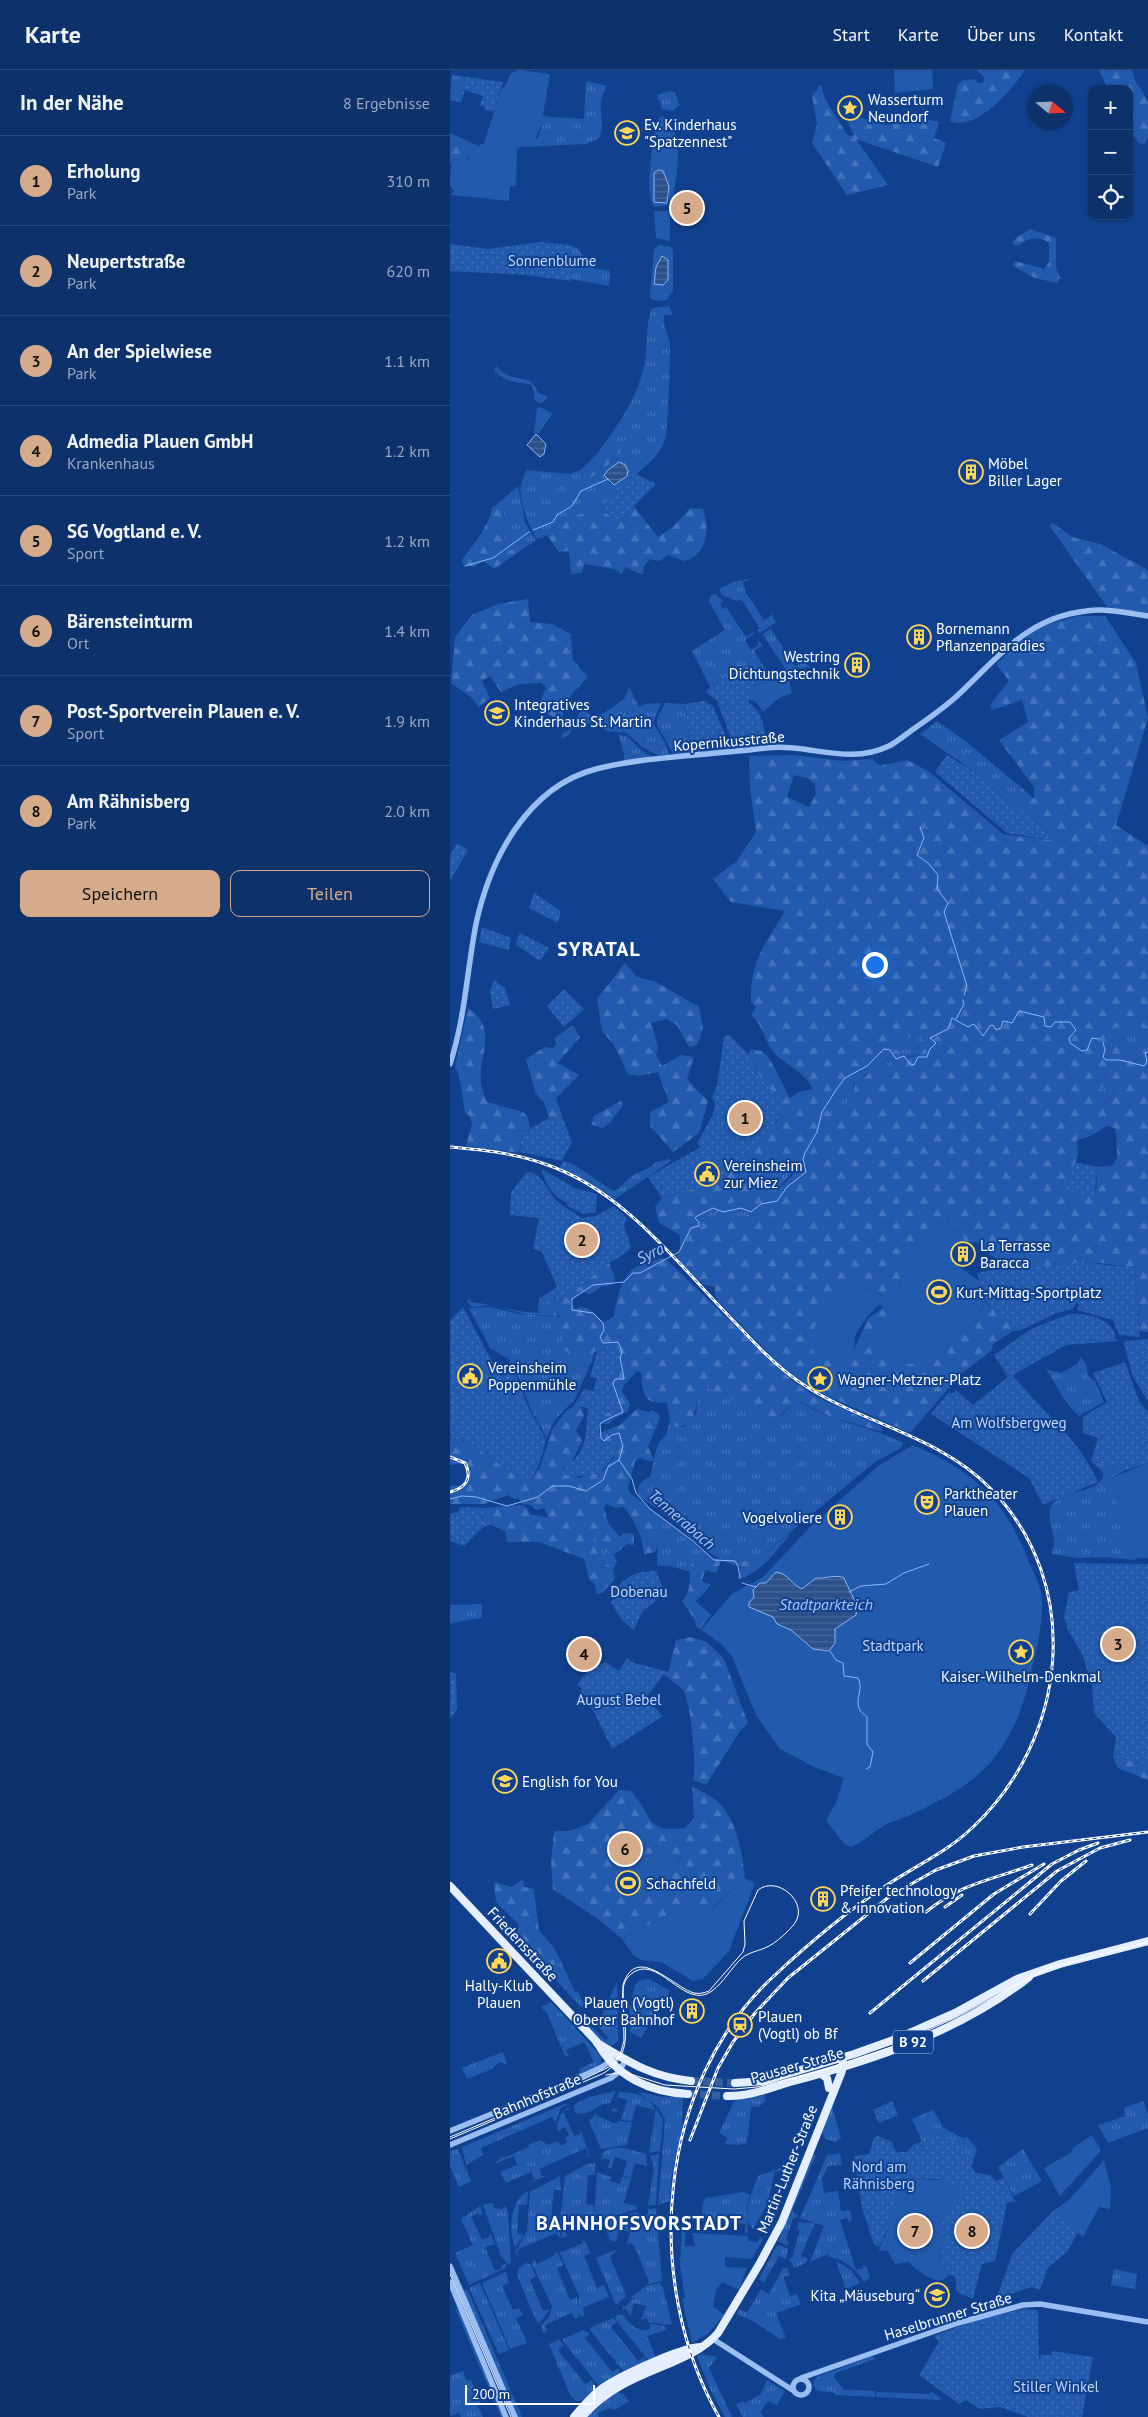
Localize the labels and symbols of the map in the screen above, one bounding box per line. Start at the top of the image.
north arrow [1028,85,1073,130]
place label: Wasserturm Neundorf [868,90,944,126]
place icon: Wasserturm Neundorf [837,95,863,121]
place label: Ev. Kinderhaus "Spatzennest" [644,115,736,151]
school or university icon: Ev. Kinderhaus "Spatzennest" [614,120,640,146]
pin: 5 [671,189,703,227]
park label: Sonnenblume [508,251,596,270]
place label: Möbel Biller Lager [988,454,1062,490]
building icon: Möbel Biller Lager [958,459,984,485]
place label: Bornemann Pflanzenparadies [936,619,1045,655]
building icon: Bornemann Pflanzenparadies [906,624,932,650]
place label: Westring Dichtungstechnik [729,647,841,683]
building icon: Westring Dichtungstechnik [844,652,870,678]
place label: Integratives Kinderhaus St. Martin [514,695,652,731]
school or university icon: Integratives Kinderhaus St. Martin [484,700,510,726]
street label: Kopernikusstraße [673,727,785,755]
district label: SYRATAL [557,936,641,962]
your location [862,952,888,978]
pin: 1 [729,1099,761,1137]
place label: Vereinsheim zur Miez [723,1156,803,1192]
public building icon: Vereinsheim zur Miez [694,1161,720,1187]
pin: 2 [566,1221,598,1259]
place label: La Terrasse Baracca [980,1236,1050,1272]
water label: Syra [633,1238,667,1268]
building icon: La Terrasse Baracca [950,1241,976,1267]
sports icon: Kurt-Mittag-Sportplatz [926,1279,952,1305]
place label: Kurt-Mittag-Sportplatz [956,1283,1102,1302]
place label: Vereinsheim Poppenmühle [487,1358,576,1394]
public building icon: Vereinsheim Poppenmühle [457,1363,483,1389]
place icon: Wagner-Metzner-Platz [807,1366,833,1392]
place label: Wagner-Metzner-Platz [838,1370,981,1389]
park label: Am Wolfsbergweg [951,1413,1067,1432]
water label: Tennerabach [644,1484,720,1554]
place label: Parktheater Plauen [944,1484,1018,1520]
theatre icon: Parktheater Plauen [914,1489,940,1515]
building icon: Vogelvoliere [827,1504,853,1530]
place label: Vogelvoliere [741,1508,822,1527]
park label: Dobenau [610,1582,668,1601]
water label: Stadtparkteich [779,1594,873,1614]
pin: 3 [1102,1625,1134,1663]
pin: 4 [568,1635,600,1673]
park label: Stadtpark [862,1636,925,1655]
place icon: Kaiser-Wilhelm-Denkmal [1008,1639,1034,1665]
place label: Kaiser-Wilhelm-Denkmal [941,1667,1102,1686]
park label: August Bebel [577,1690,662,1709]
school or university icon: English for You [492,1768,518,1794]
place label: English for You [522,1772,618,1791]
pin: 6 [609,1830,641,1868]
sports icon: Schachfeld [615,1870,641,1896]
place label: Schachfeld [646,1874,716,1893]
place label: Pfeifer technology & innovation [840,1881,957,1917]
building icon: Pfeifer technology & innovation [810,1886,836,1912]
street label: Friedensstraße [484,1903,562,1985]
public building icon: Hally-Klub Plauen [486,1948,512,1974]
place label: Hally-Klub Plauen [465,1976,533,2012]
place label: Plauen (Vogtl) Oberer Bahnhof [573,1993,675,2029]
building icon: Plauen (Vogtl) Oberer Bahnhof [679,1998,705,2024]
place label: Plauen (Vogtl) ob Bf [758,2007,839,2043]
station icon: Plauen (Vogtl) ob Bf [727,2012,753,2038]
road number: B 92 [893,2030,933,2054]
street label: Pausaer Straße [748,2043,846,2087]
street label: Bahnhofstraße [490,2069,584,2123]
street label: Martin-Luther-Straße [753,2102,821,2236]
park label: Nord am Rähnisberg [843,2157,915,2193]
district label: BAHNHOFSVORSTADT [536,2210,742,2236]
pin: 7 [899,2212,931,2250]
pin: 8 [956,2212,988,2250]
school or university icon: Kita „Mäuseburg“ [924,2282,950,2308]
place label: Kita „Mäuseburg“ [810,2286,920,2305]
street label: Haselbrunner Straße [882,2288,1014,2344]
park label: Stiller Winkel [1013,2377,1100,2396]
scale bar [465,2382,595,2405]

